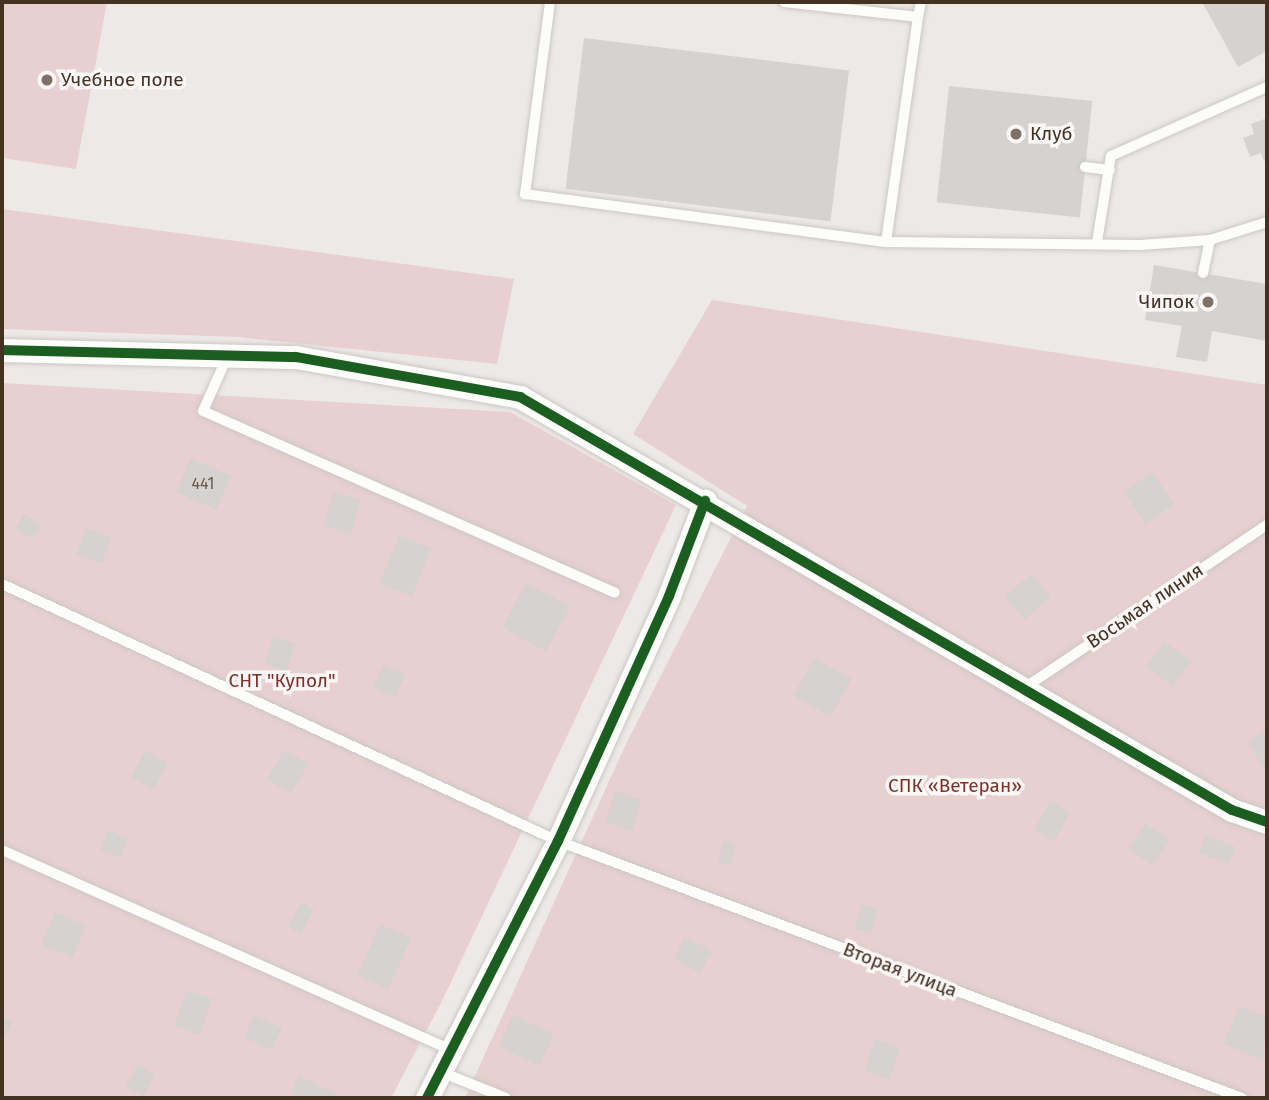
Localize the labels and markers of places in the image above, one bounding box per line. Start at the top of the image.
place label: Учебное поле [61,69,184,91]
marker: Учебное поле [39,72,55,88]
place label: Клуб [1030,123,1072,145]
marker: Клуб [1008,126,1024,142]
place label: Чипок [1139,291,1194,313]
marker: Чипок [1200,294,1216,310]

